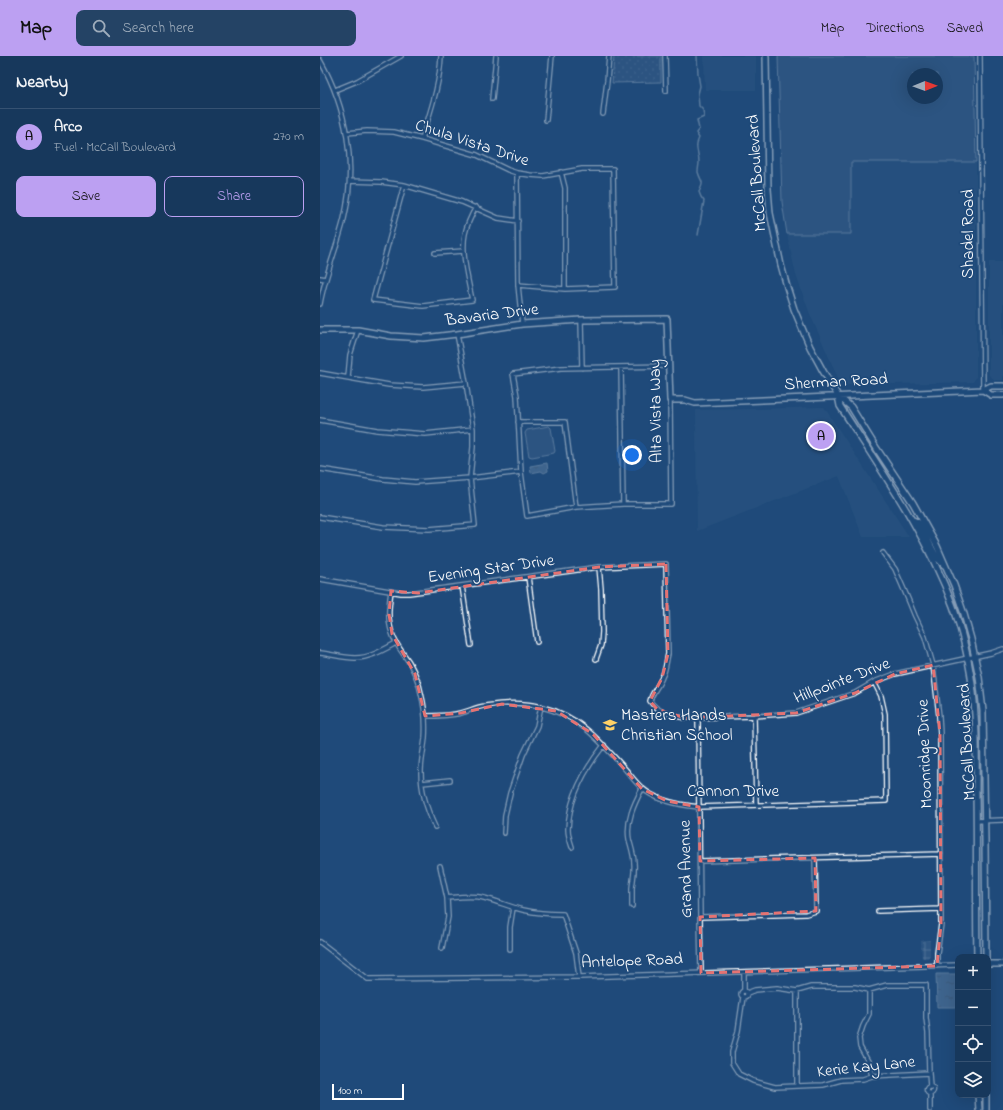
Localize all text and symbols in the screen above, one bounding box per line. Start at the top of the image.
search box [76,10,356,46]
text: Map [20,15,52,42]
icon: search [90,17,112,39]
text: Search here [122,17,194,39]
text: Map [821,18,844,39]
text: Directions [866,18,924,39]
text: Saved [946,18,983,39]
north arrow [907,68,943,104]
text: Nearby [16,70,68,95]
street label: Chula Vista Drive [412,113,533,173]
street label: McCall Boulevard [740,113,774,232]
text: Arco [54,116,82,138]
text: A [25,127,33,146]
text: 270 m [273,127,304,146]
text: Fuel · McCall Boulevard [54,138,176,157]
button: Save [16,176,156,217]
button: Share [164,176,304,217]
street label: Shadel Road [956,189,981,279]
street label: Bavaria Drive [443,297,540,333]
street label: Alta Vista Way [643,359,670,463]
street label: Sherman Road [783,367,889,397]
pin: A [808,421,834,451]
your location [622,445,642,465]
street label: Evening Star Drive [426,548,557,592]
street label: Hillpointe Drive [790,651,894,711]
street label: McCall Boulevard [951,682,983,801]
street label: Moonridge Drive [911,699,941,809]
place label: Masters Hands Christian School [621,703,733,748]
school or university icon: Masters Hands Christian School [602,717,618,733]
street label: Cannon Drive [687,779,780,804]
street label: Grand Avenue [673,819,699,918]
street label: Antelope Road [581,947,684,975]
map controls [955,954,991,1098]
button: + [955,954,991,990]
button: − [955,990,991,1026]
button: locate [955,1026,991,1062]
street label: Kerie Kay Lane [816,1049,917,1086]
button: layers [955,1062,991,1098]
scale bar [332,1082,404,1101]
text: 100 m [338,1083,362,1099]

